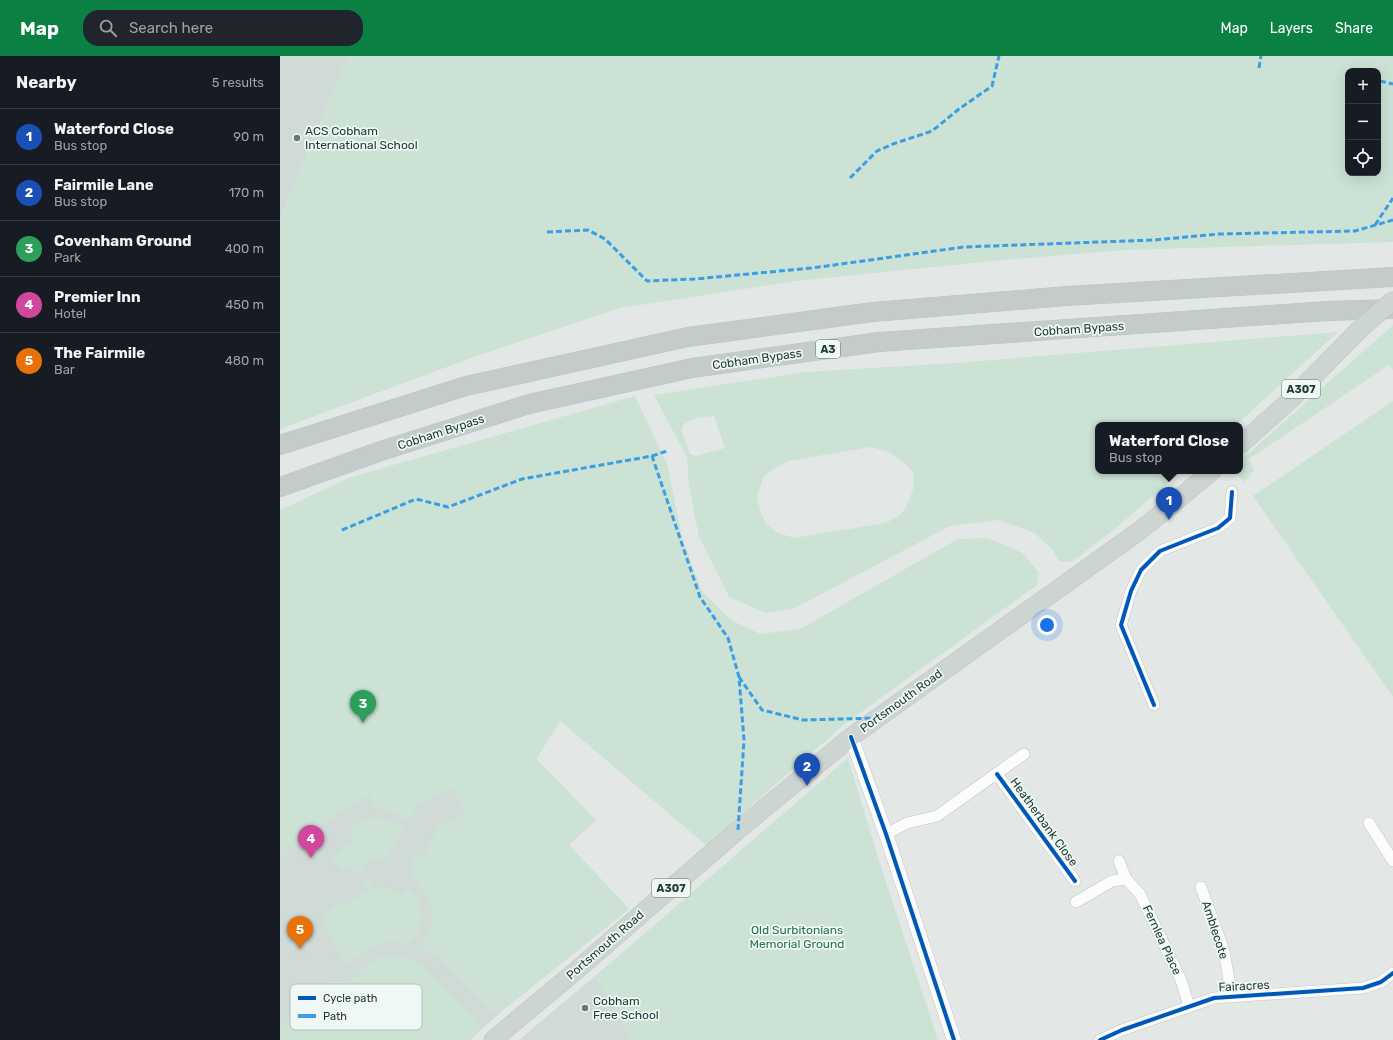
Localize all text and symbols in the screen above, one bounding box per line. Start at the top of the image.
search box [83,10,363,46]
text: Map [20,17,59,40]
icon: search [97,17,119,39]
text: Search here [129,19,213,37]
text: Map [1221,20,1248,37]
text: Layers [1270,20,1313,37]
text: Share [1335,20,1373,37]
map controls [1345,68,1381,176]
button: + [1345,68,1381,104]
text: Nearby [16,72,77,92]
text: 5 results [212,75,264,90]
button: − [1345,104,1381,140]
text: Waterford Close [54,120,174,138]
place label: ACS Cobham International School [305,124,418,152]
text: 1 [26,129,32,144]
text: 90 m [233,129,264,144]
marker: ACS Cobham International School [292,133,302,143]
text: Bus stop [54,138,107,153]
button: locate [1345,140,1381,176]
text: Fairmile Lane [54,176,154,194]
text: 2 [25,185,33,200]
text: 170 m [229,185,264,200]
text: Bus stop [54,194,107,209]
text: Covenham Ground [54,232,192,250]
text: 3 [25,241,33,256]
text: 400 m [225,241,264,256]
text: Park [54,250,81,265]
text: Premier Inn [54,288,141,306]
text: 4 [25,297,33,312]
text: 450 m [225,297,264,312]
text: Hotel [54,306,86,321]
street label: Cobham Bypass [1034,319,1124,339]
road number: A3 [816,340,840,358]
text: The Fairmile [54,344,145,362]
street label: Cobham Bypass [711,346,803,372]
text: 5 [25,353,33,368]
text: 480 m [225,353,264,368]
text: Bar [54,362,75,377]
road number: A307 [1282,380,1320,398]
street label: Cobham Bypass [396,411,486,453]
popup [1095,422,1243,474]
text: Waterford Close [1109,432,1229,450]
text: Bus stop [1109,450,1162,465]
pin: 1 [1156,487,1182,520]
your location [1037,615,1057,635]
street label: Portsmouth Road [857,667,945,735]
pin: 3 [350,690,376,723]
pin: 2 [794,753,820,786]
street label: Heatherbank Close [1007,775,1081,869]
pin: 4 [298,825,324,858]
road number: A307 [652,879,690,897]
street label: Amblecote [1199,899,1231,961]
street label: Fernlea Place [1140,903,1184,977]
street label: Portsmouth Road [563,908,647,982]
pin: 5 [287,916,313,949]
park label: Old Surbitonians Memorial Ground [750,923,844,951]
street label: Fairacres [1218,978,1270,994]
legend [290,984,422,1030]
text: Cycle path [323,992,377,1005]
place label: Cobham Free School [593,994,659,1022]
marker: Cobham Free School [580,1003,590,1013]
text: Path [323,1010,347,1023]

